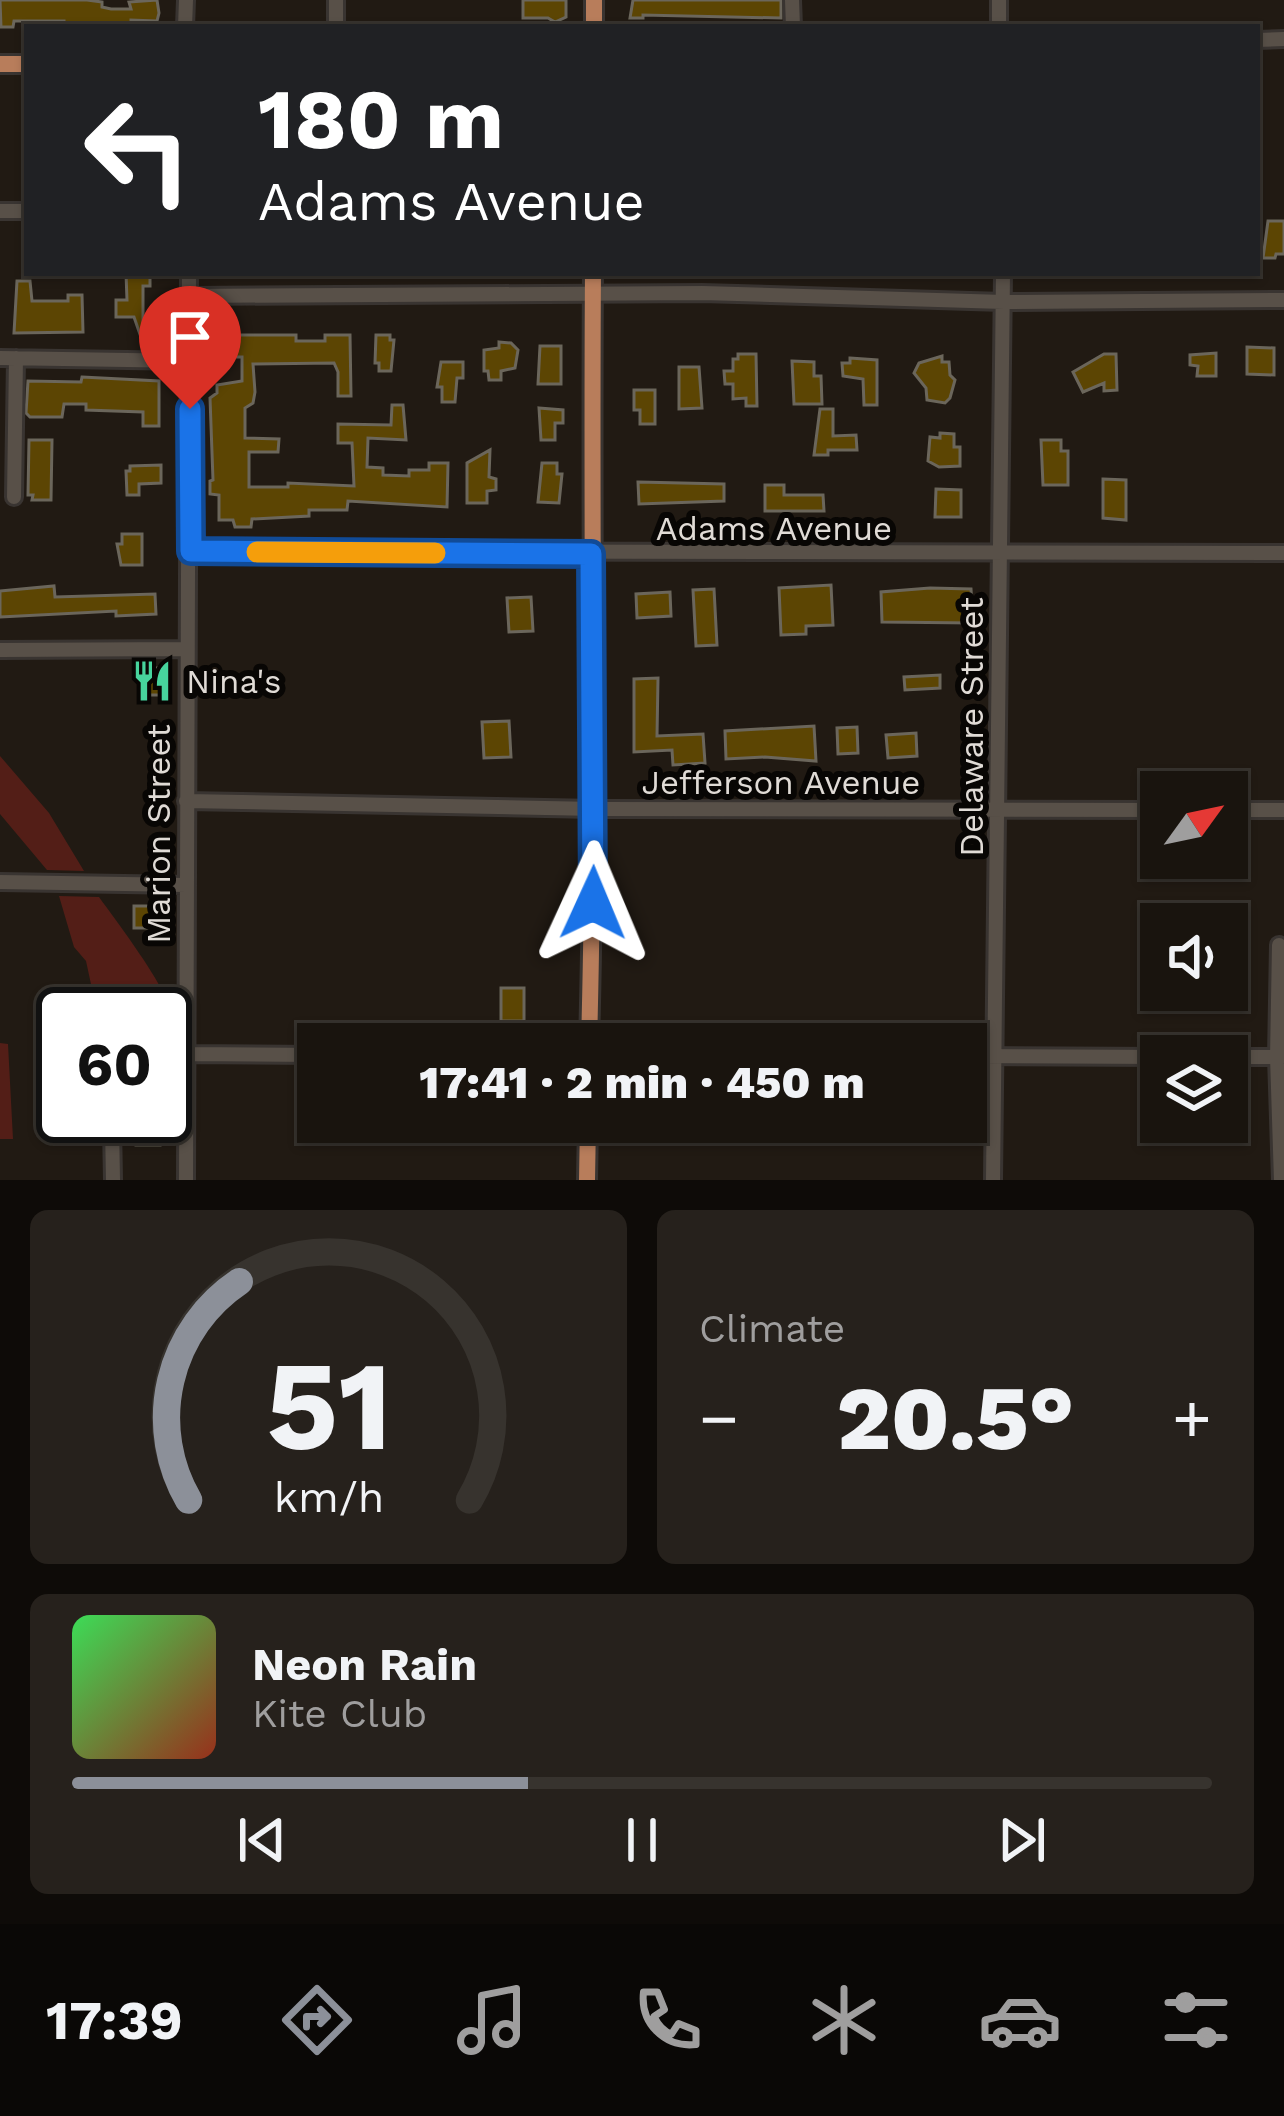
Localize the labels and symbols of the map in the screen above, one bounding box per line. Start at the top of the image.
pin [139,286,241,409]
street label: Adams Avenue [656,509,892,548]
street label: Delaware Street [952,597,991,857]
restaurant icon: Nina's [129,658,175,704]
place label: Nina's [186,662,281,701]
street label: Marion Street [139,724,178,944]
street label: Jefferson Avenue [642,763,920,802]
north arrow [1140,771,1248,879]
position arrow [530,840,656,966]
speed limit sign: 60 [36,987,192,1143]

